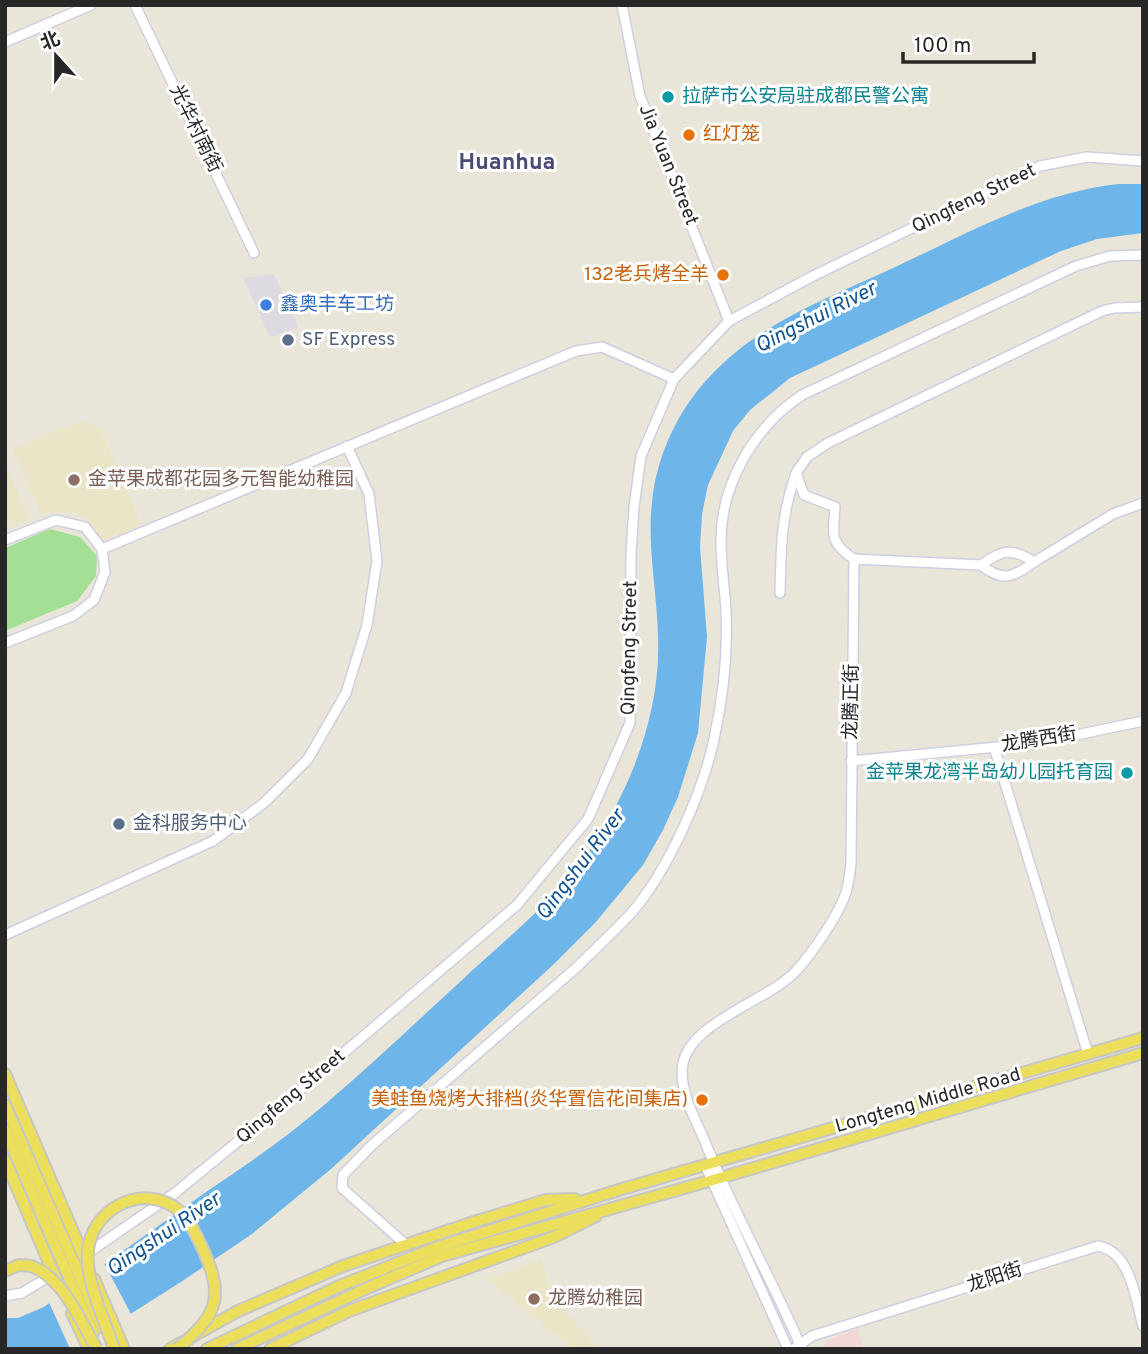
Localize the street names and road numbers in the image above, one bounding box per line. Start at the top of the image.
street label: 光华村南街 [163,81,227,177]
street label: Jia Yuan Street [633,101,703,229]
street label: Qingfeng Street [908,159,1040,239]
street label: Qingfeng Street [617,580,643,716]
street label: 龙腾正街 [839,664,865,740]
street label: 龙腾西街 [1000,722,1078,758]
street label: Qingfeng Street [232,1044,350,1150]
street label: Longteng Middle Road [833,1063,1023,1139]
street label: 龙阳街 [964,1258,1026,1298]

